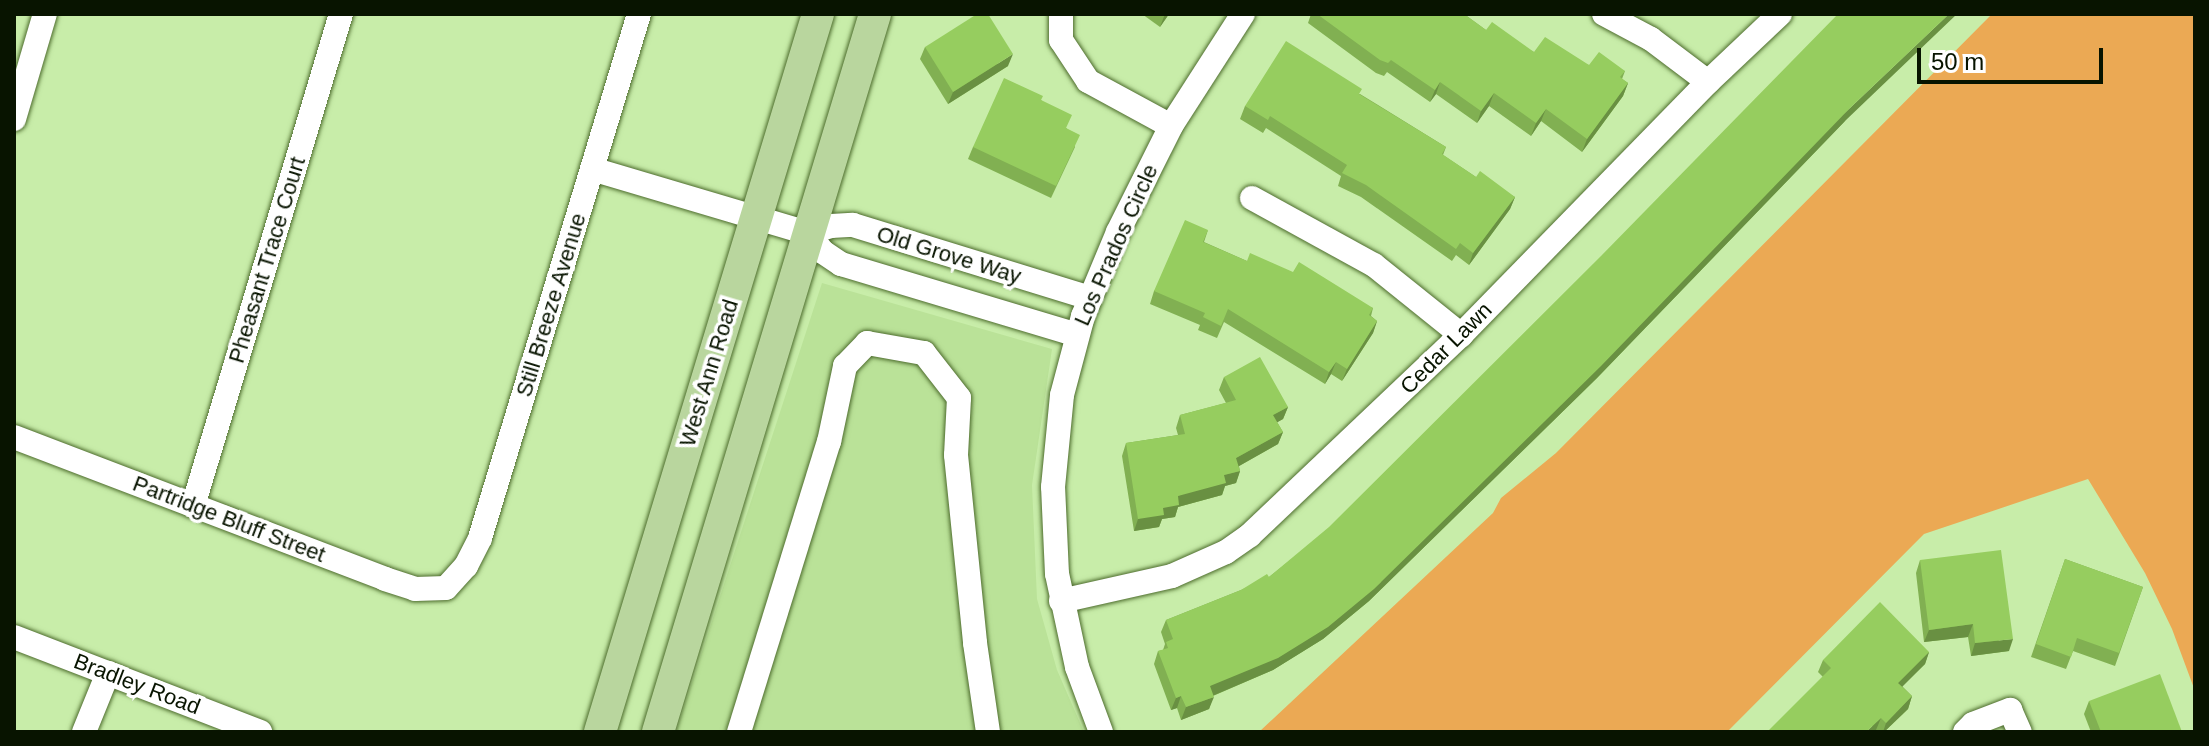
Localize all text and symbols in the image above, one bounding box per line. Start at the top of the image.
scale bar [1921,32,2107,82]
text: 50 m [1931,48,1984,75]
street label: Pheasant Trace Court [223,154,311,366]
street label: Los Prados Circle [1069,160,1163,330]
street label: Still Breeze Avenue [510,210,592,400]
street label: Old Grove Way [874,221,1024,289]
street label: West Ann Road [674,296,744,450]
street label: Cedar Lawn [1395,297,1497,399]
street label: Partridge Bluff Street [129,470,329,568]
street label: Bradley Road [70,648,204,720]

